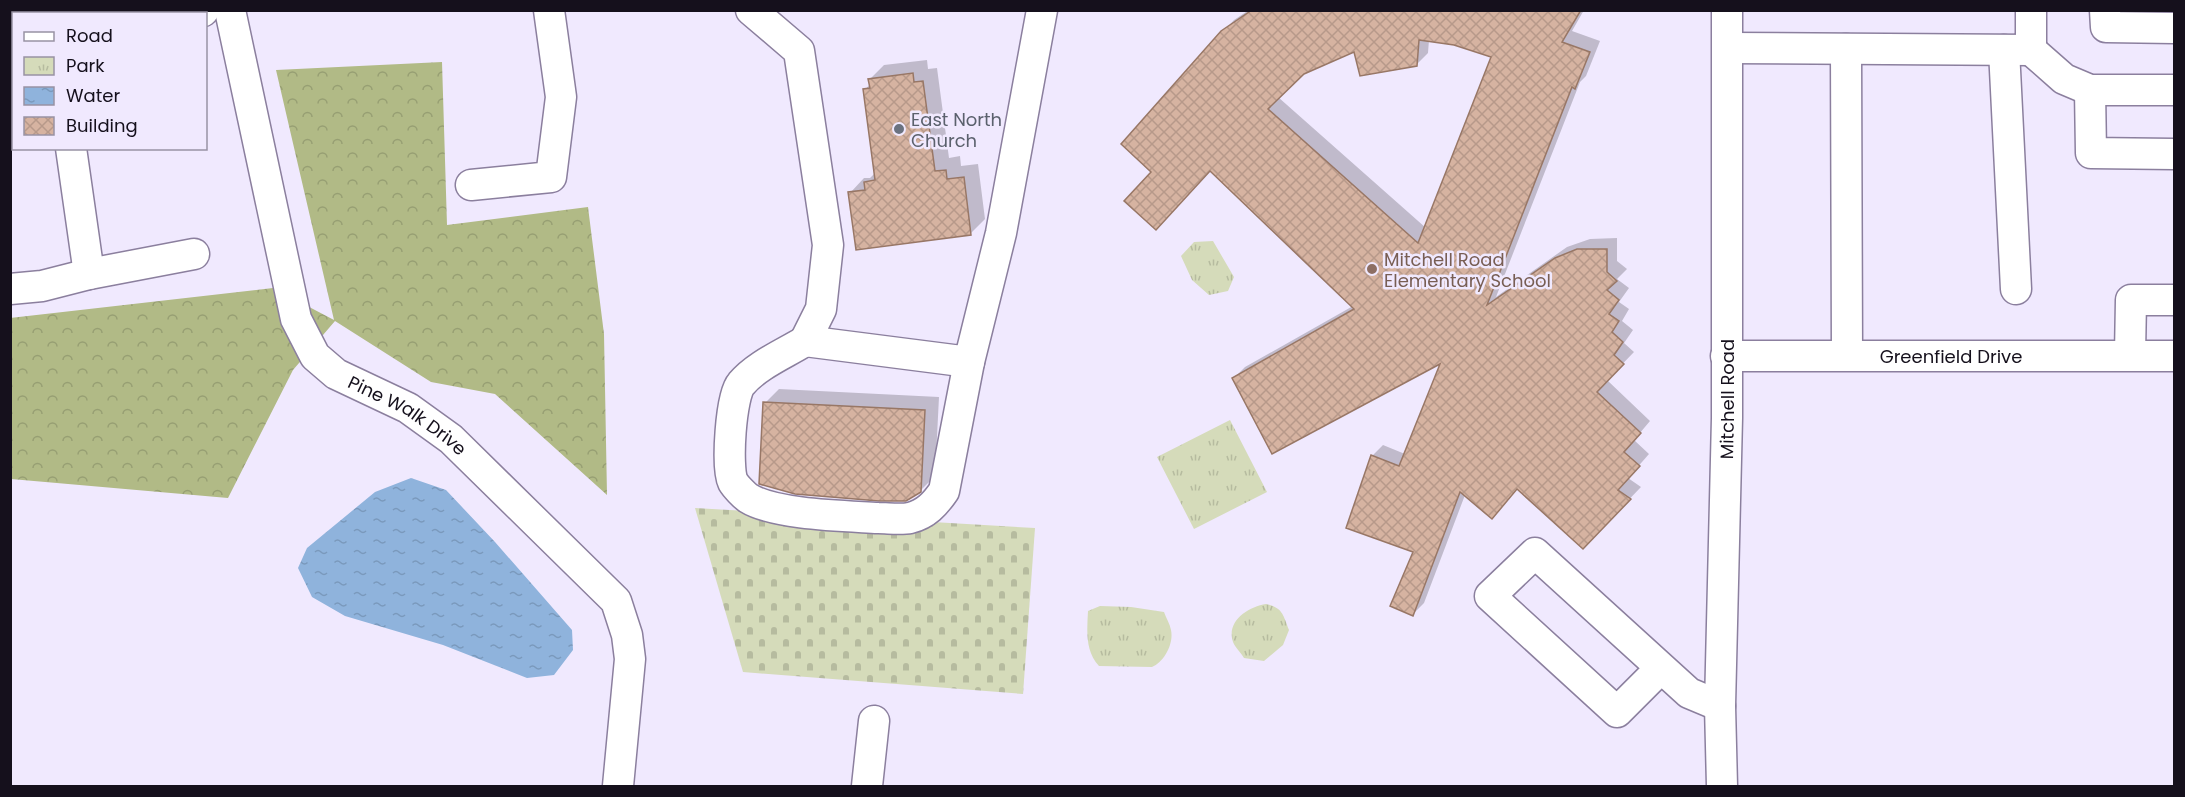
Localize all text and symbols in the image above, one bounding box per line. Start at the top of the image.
legend [12,12,207,150]
text: Road [66,23,113,48]
text: Park [66,53,105,78]
text: Water [66,83,120,108]
place label: East North Church [911,107,1002,153]
text: Building [66,113,138,138]
marker: East North Church [892,122,906,136]
place label: Mitchell Road Elementary School [1384,247,1551,293]
marker: Mitchell Road Elementary School [1365,262,1379,276]
street label: Mitchell Road [1713,339,1740,460]
street label: Greenfield Drive [1880,344,2022,369]
street label: Pine Walk Drive [344,369,473,461]

